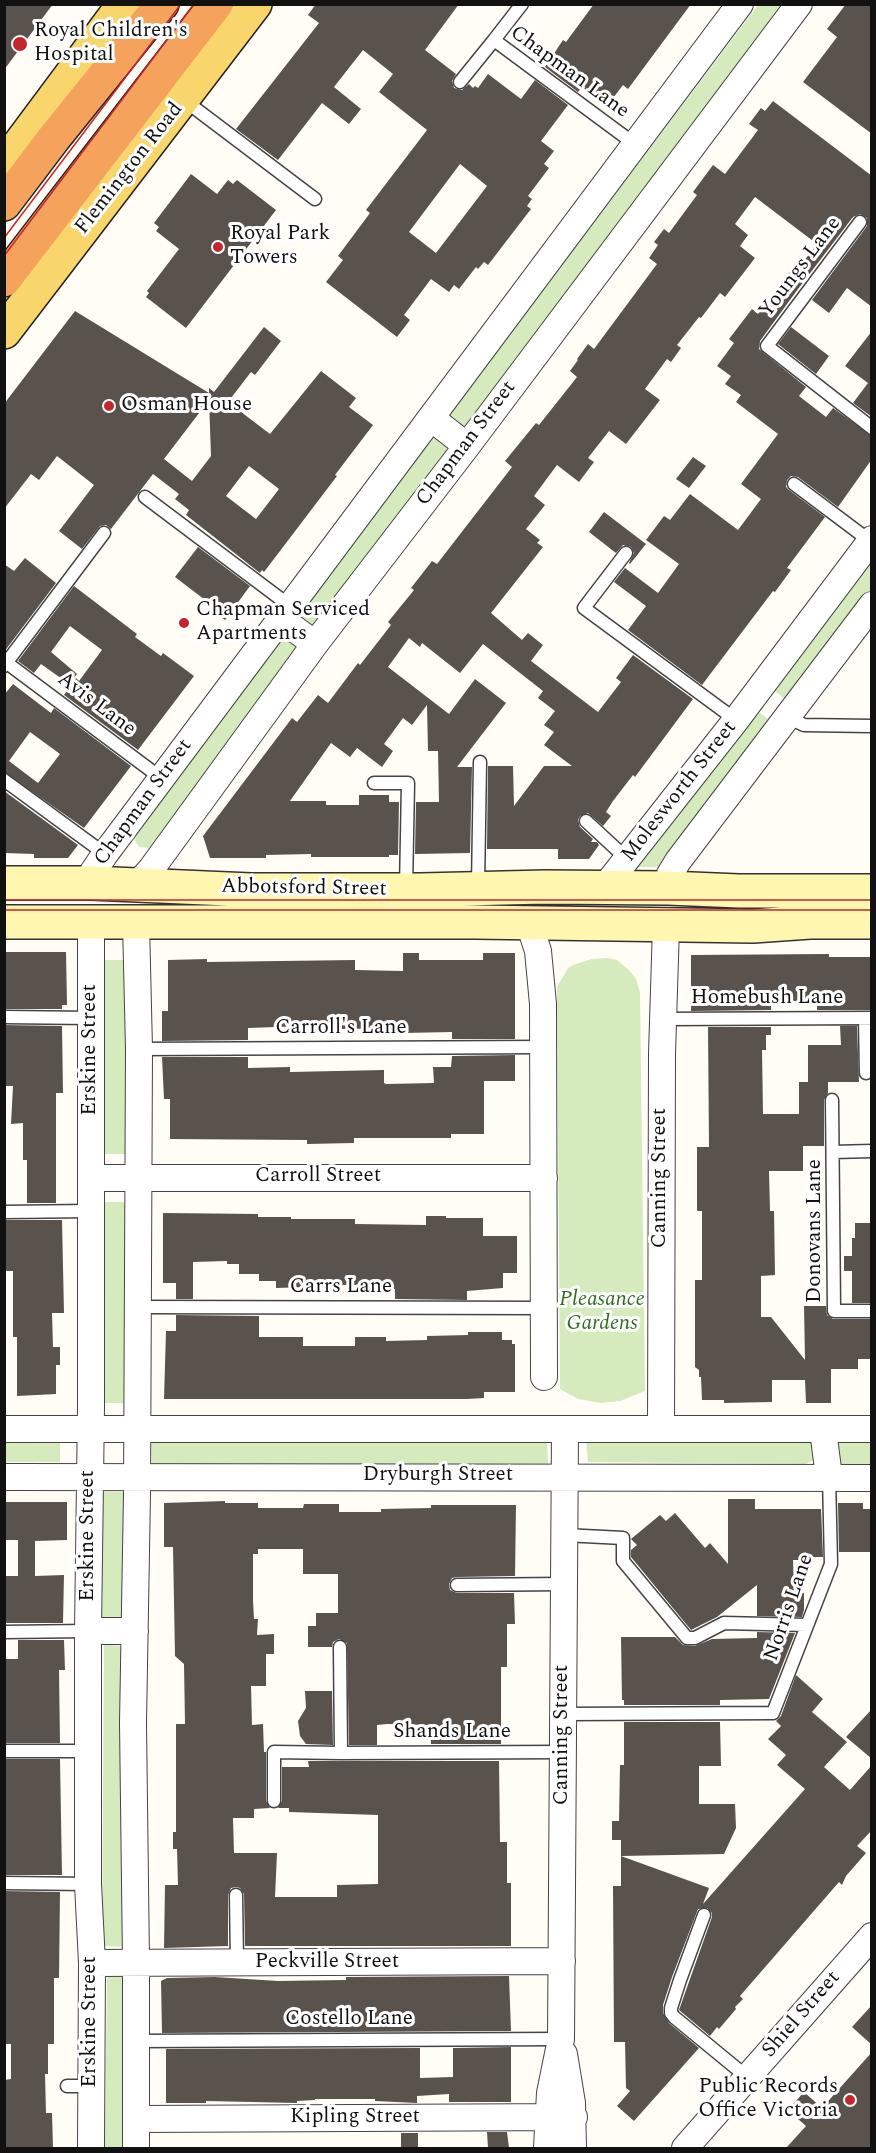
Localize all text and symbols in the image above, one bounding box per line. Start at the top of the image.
place label: Royal Children's Hospital [34,19,188,69]
street label: Chapman Lane [504,21,634,125]
marker: Royal Children's Hospital [11,35,29,53]
street label: Flemington Road [71,98,189,240]
street label: Youngs Lane [755,212,847,324]
place label: Royal Park Towers [230,222,330,272]
marker: Royal Park Towers [211,240,225,254]
street label: Chapman Street [412,376,522,512]
place label: Osman House [121,393,252,419]
marker: Osman House [102,399,116,413]
place label: Chapman Serviced Apartments [196,598,370,648]
marker: Chapman Serviced Apartments [177,616,191,630]
street label: Avis Lane [52,667,140,743]
street label: Molesworth Street [617,716,743,868]
street label: Chapman Street [90,735,198,871]
street label: Abbotsford Street [221,875,387,903]
street label: Erskine Street [78,984,104,1116]
street label: Homebush Lane [691,986,843,1012]
street label: Carroll's Lane [275,1016,407,1042]
street label: Canning Street [648,1108,674,1248]
street label: Donovans Lane [803,1159,829,1303]
street label: Carroll Street [255,1164,381,1190]
street label: Carrs Lane [290,1275,392,1301]
park label: Pleasance Gardens [559,1288,645,1338]
street label: Dryburgh Street [363,1463,513,1489]
street label: Erskine Street [76,1470,102,1602]
street label: Norris Lane [760,1551,820,1665]
street label: Canning Street [550,1665,576,1805]
street label: Shands Lane [393,1720,511,1746]
street label: Peckville Street [255,1950,399,1976]
street label: Erskine Street [78,1956,104,2088]
street label: Shiel Street [758,1967,846,2063]
street label: Costello Lane [285,2007,413,2033]
place label: Public Records Office Victoria [698,2075,838,2125]
marker: Public Records Office Victoria [843,2093,857,2107]
street label: Kipling Street [290,2105,420,2131]

